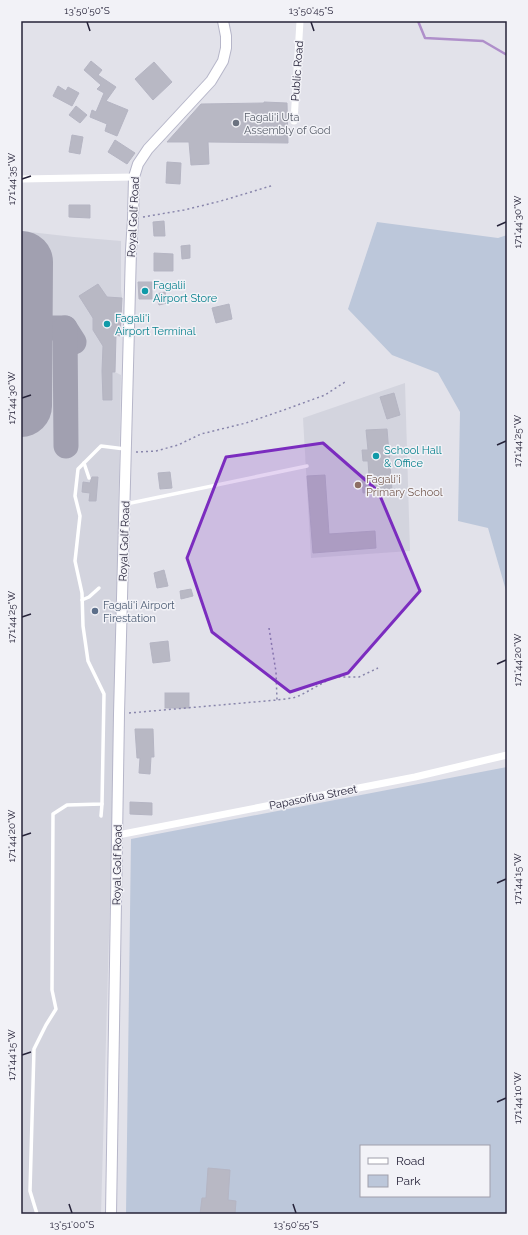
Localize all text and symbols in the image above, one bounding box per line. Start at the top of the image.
text: 13°50'50"S [64,5,110,16]
text: 13°50'45"S [289,5,333,16]
street label: Public Road [289,40,306,102]
place label: Fagali'i Uta Assembly of God [244,111,331,137]
marker: Fagali'i Uta Assembly of God [231,118,241,128]
text: 171°44'35"W [6,152,17,205]
street label: Royal Golf Road [125,176,142,258]
text: 171°44'30"W [512,195,523,249]
place label: Fagalii Airport Store [153,279,218,305]
marker: Fagalii Airport Store [140,286,150,296]
place label: Fagali'i Airport Terminal [115,312,196,338]
marker: Fagali'i Airport Terminal [102,319,112,329]
text: 171°44'30"W [6,371,17,425]
text: 171°44'25"W [512,414,523,467]
place label: School Hall & Office [384,444,442,470]
marker: School Hall & Office [371,451,381,461]
place label: Fagali'i Primary School [366,473,443,499]
marker: Fagali'i Primary School [353,480,363,490]
street label: Royal Golf Road [117,500,132,582]
text: 171°44'25"W [6,590,17,643]
place label: Fagali'i Airport Firestation [103,599,175,625]
marker: Fagali'i Airport Firestation [90,606,100,616]
text: 171°44'20"W [512,633,523,686]
street label: Papasoifua Street [268,783,358,812]
text: 171°44'20"W [6,809,17,862]
street label: Royal Golf Road [110,824,125,905]
text: 171°44'15"W [512,853,523,905]
text: 171°44'15"W [6,1029,17,1081]
text: 171°44'10"W [512,1071,523,1124]
legend [360,1145,490,1197]
text: Road [396,1154,425,1168]
text: Park [396,1174,421,1188]
text: 13°51'00"S [50,1219,94,1230]
text: 13°50'55"S [273,1219,319,1230]

